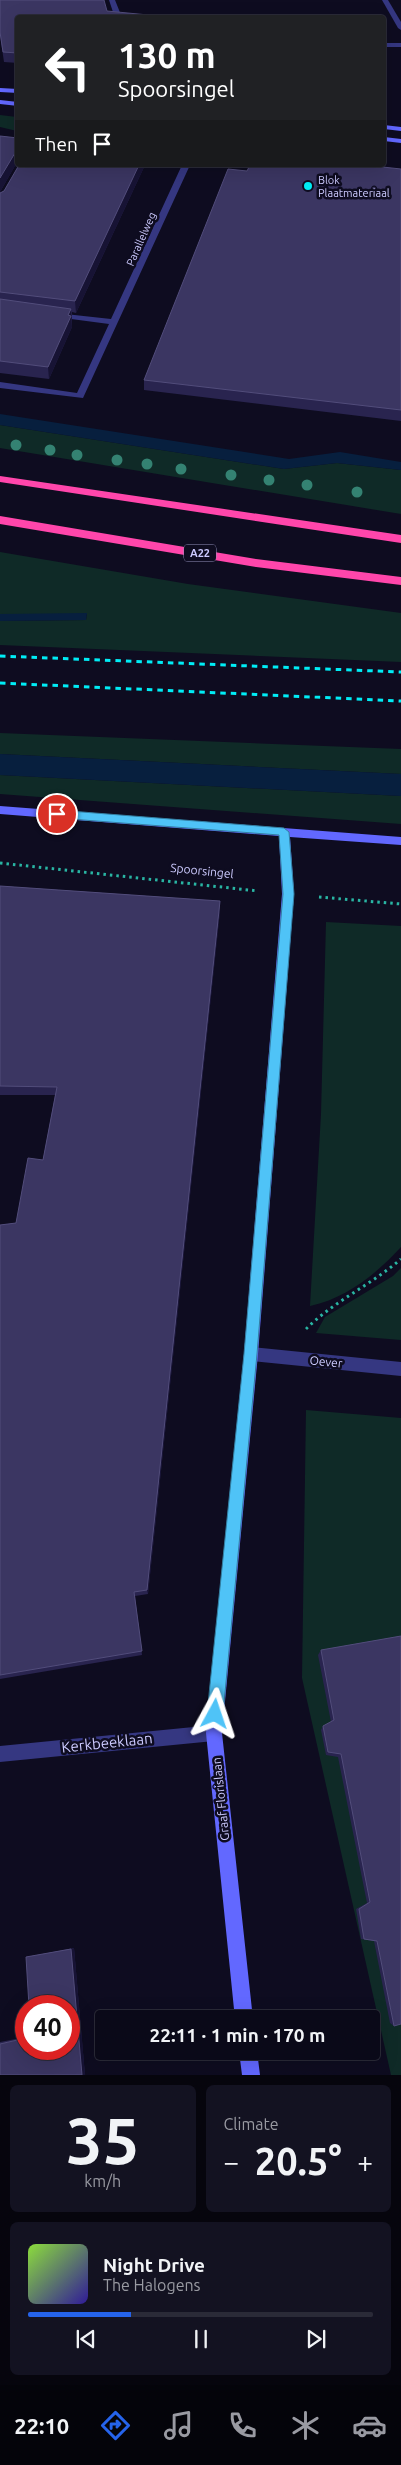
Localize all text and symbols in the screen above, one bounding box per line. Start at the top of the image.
icon: left [35,35,100,100]
text: 130 m [118,35,216,75]
text: Spoorsingel [118,76,235,101]
icon: arrive [88,130,116,158]
text: Then [35,133,78,155]
place label: Blok Plaatmateriaal [318,174,390,199]
marker: Blok Plaatmateriaal [302,180,314,192]
street label: Parallelweg [124,210,158,268]
road number: A22 [184,544,216,562]
pin [36,793,78,835]
icon: arrive [43,800,71,828]
street label: Spoorsingel [170,861,234,880]
street label: Oever [309,1353,344,1370]
position arrow [188,1687,240,1739]
street label: Kerkbeeklaan [61,1729,153,1756]
street label: Graaf Florislaan [210,1757,231,1841]
speed limit sign: 40 [15,1995,80,2060]
text: 22:11 · 1 min · 170 m [150,2024,325,2046]
text: 35 [66,2103,139,2176]
text: Climate [224,2115,279,2133]
text: 20.5° [255,2140,342,2182]
text: − [224,2146,239,2177]
text: + [357,2146,373,2177]
text: km/h [84,2172,121,2190]
text: Night Drive [103,2254,205,2276]
text: The Halogens [103,2276,201,2294]
icon: previous [72,2325,100,2353]
icon: pause [187,2325,215,2353]
icon: next [302,2325,330,2353]
icon: directions [98,2408,133,2443]
icon: music [161,2408,196,2443]
icon: phone [225,2408,260,2443]
icon: climate [288,2408,323,2443]
icon: car [352,2408,387,2443]
text: 22:10 [14,2413,69,2438]

